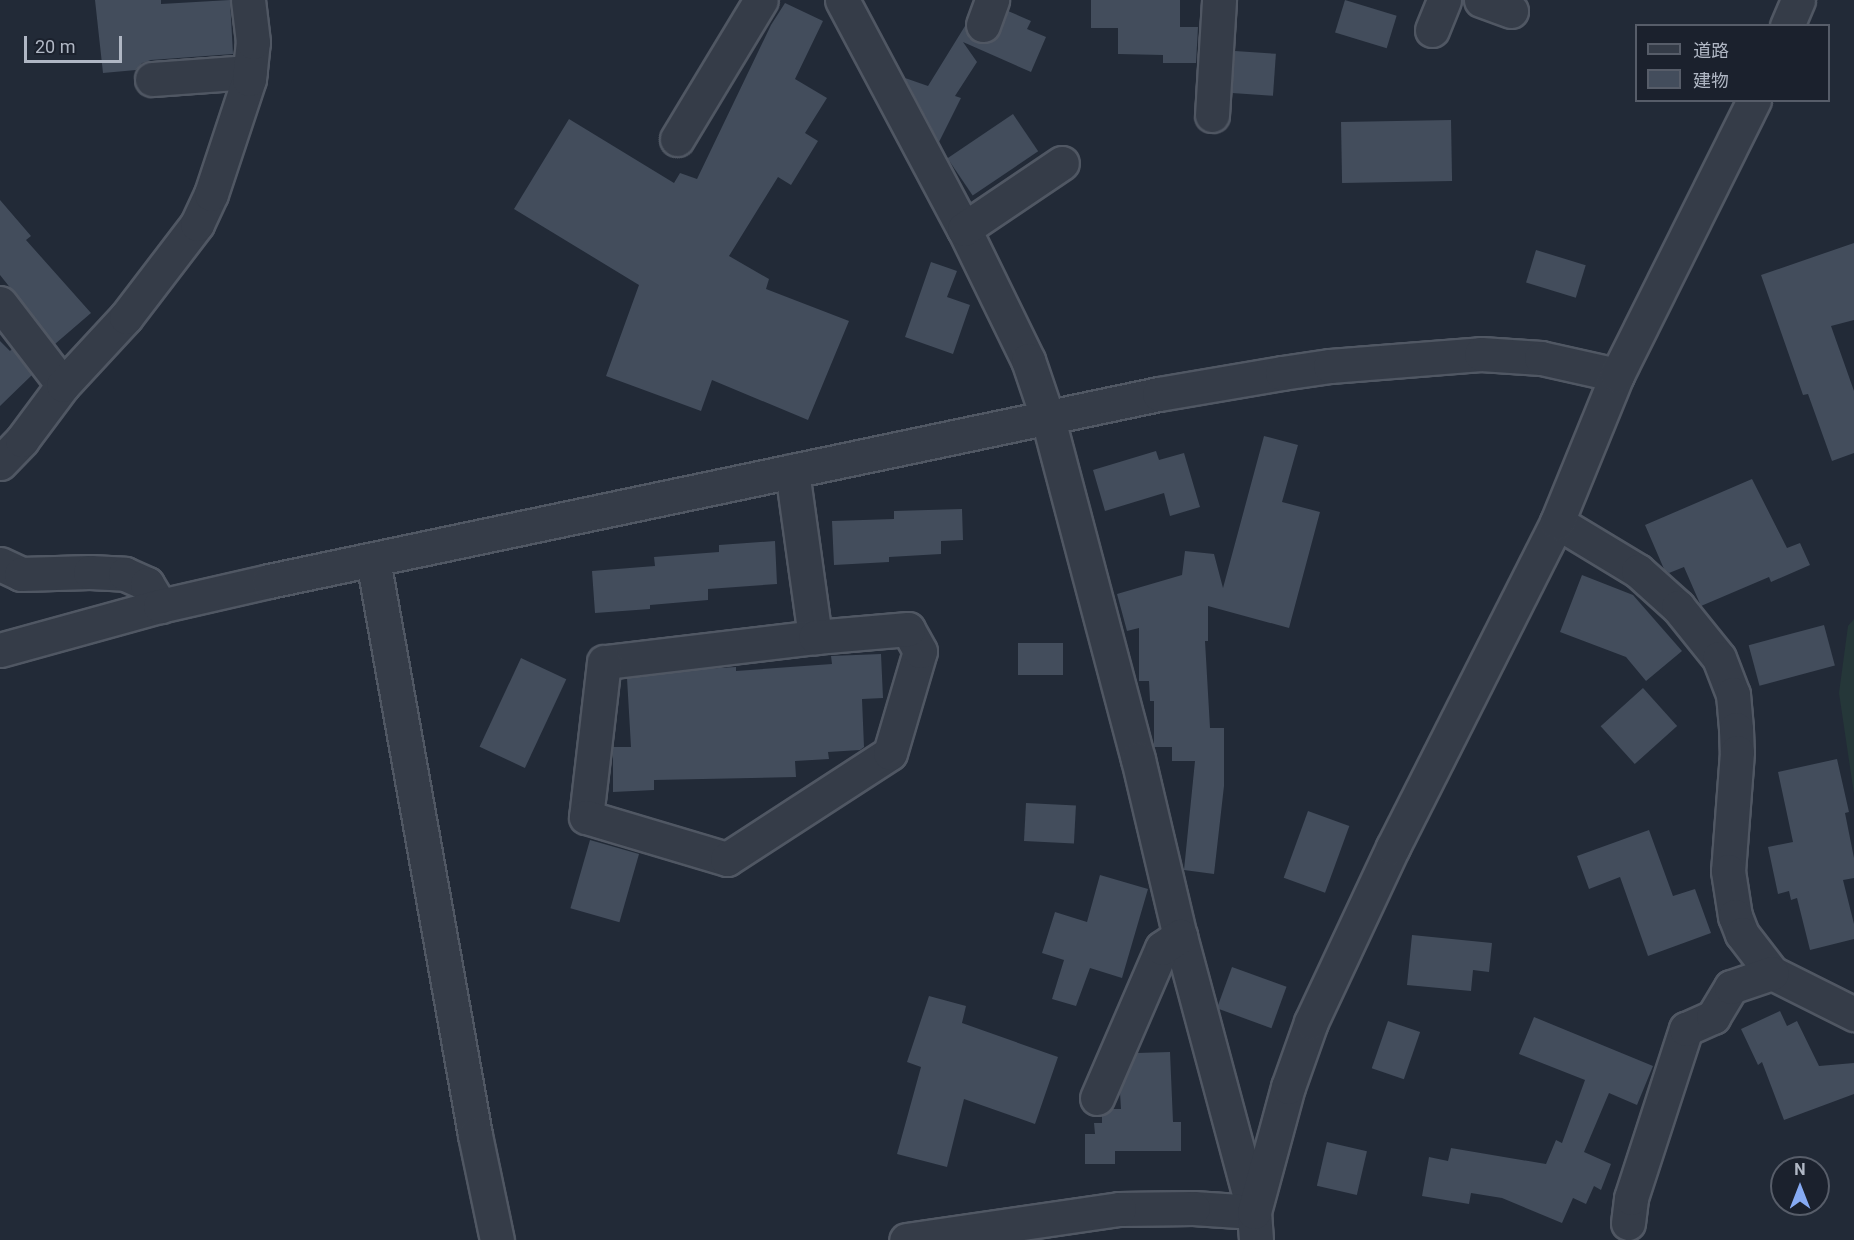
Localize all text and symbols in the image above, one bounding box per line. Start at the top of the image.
scale bar [27,24,124,62]
legend [1635,24,1830,102]
text: 20 m [35,36,75,57]
text: 道路 [1693,40,1729,61]
text: 建物 [1693,70,1729,91]
north arrow [1770,1156,1830,1216]
text: N [1794,1160,1806,1179]

